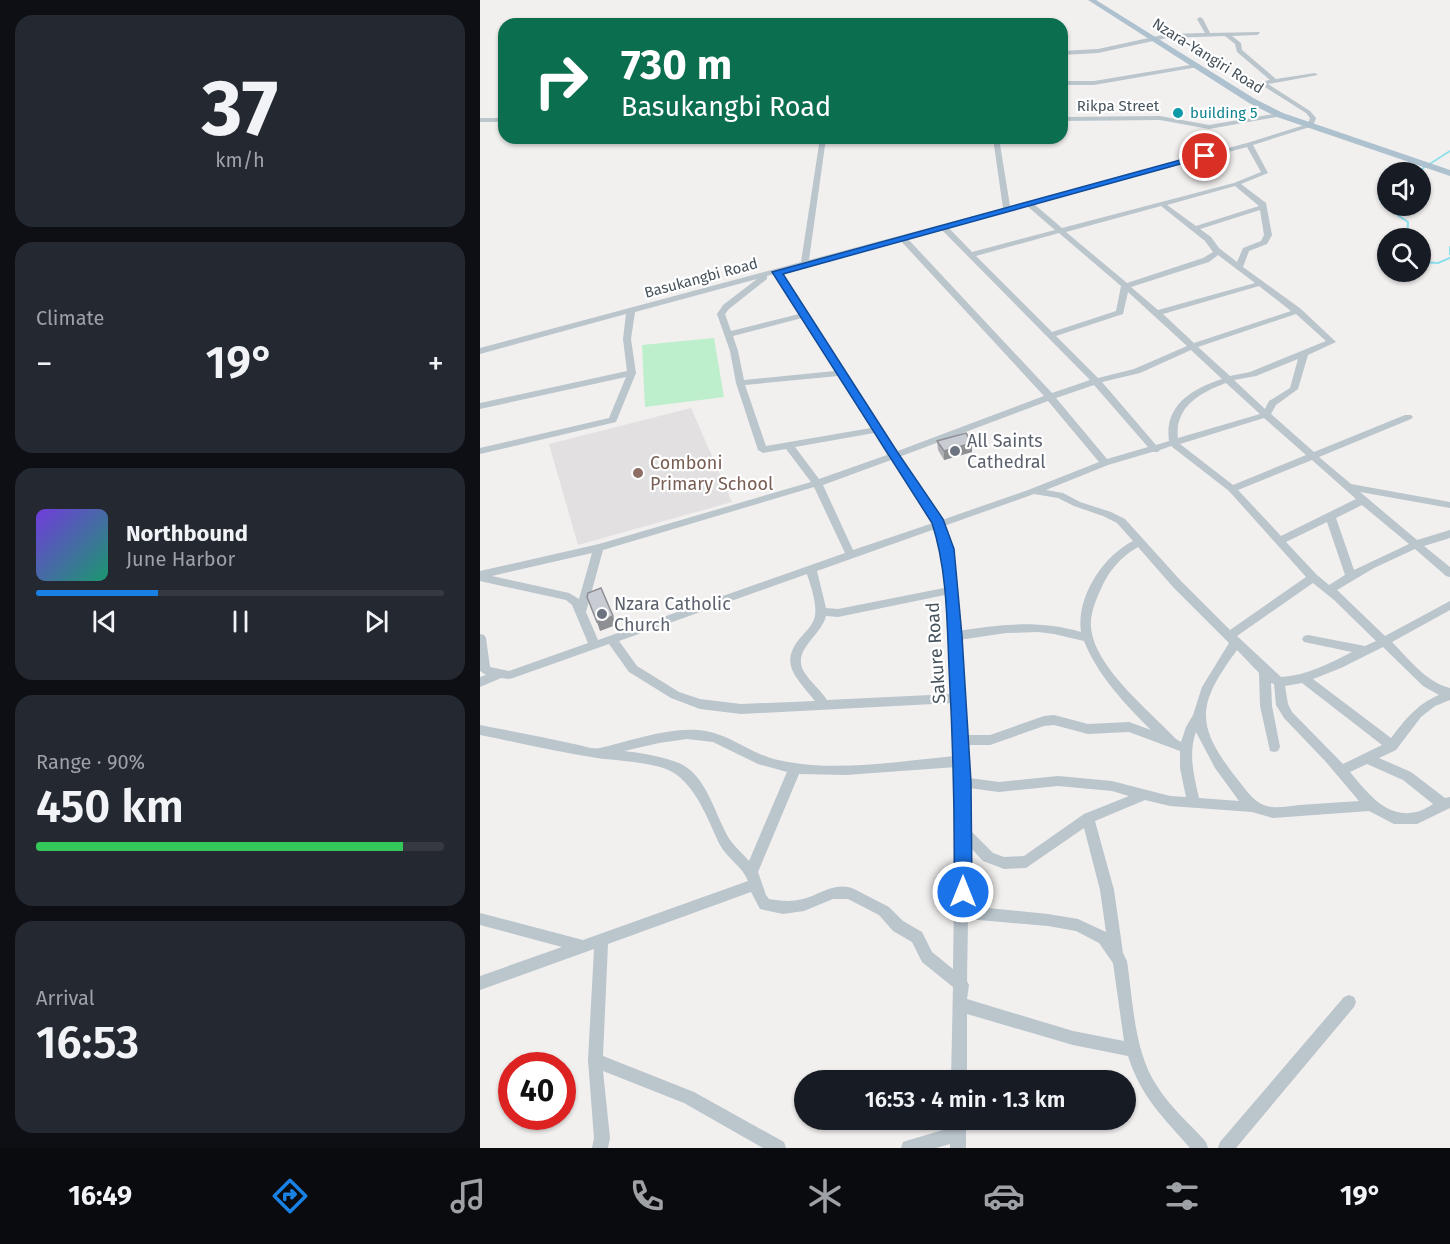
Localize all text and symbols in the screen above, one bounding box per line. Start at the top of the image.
street label: Nzara-Yangiri Road [1149,14,1267,98]
text: 730 m [621,40,732,90]
icon: right [522,42,600,120]
text: 37 [202,62,278,156]
text: Basukangbi Road [621,91,831,123]
street label: Rikpa Street [1077,97,1160,115]
place label: building 5 [1190,104,1257,122]
marker: building 5 [1171,106,1185,120]
pin [1179,130,1230,181]
icon: arrive [1188,139,1221,172]
text: km/h [215,148,265,172]
map controls [1377,162,1431,282]
button: sound [1377,162,1431,216]
button: search [1377,228,1431,282]
street label: Basukangbi Road [642,254,760,302]
text: Climate [36,306,104,330]
text: 19° [206,336,274,390]
text: − [36,344,53,384]
text: + [428,344,444,384]
place label: All Saints Cathedral [967,430,1046,473]
marker: All Saints Cathedral [948,444,962,458]
place label: Comboni Primary School [650,452,773,495]
marker: Comboni Primary School [631,466,645,480]
text: Northbound [126,520,248,547]
text: June Harbor [126,547,235,571]
place label: Nzara Catholic Church [614,593,731,636]
street label: Sakure Road [921,602,951,704]
icon: previous [88,605,121,638]
icon: pause [224,605,257,638]
icon: next [360,605,393,638]
marker: Nzara Catholic Church [595,607,609,621]
text: Range · 90% [36,750,145,774]
text: 450 km [36,780,184,834]
position arrow [931,860,995,924]
text: Arrival [36,986,95,1010]
text: 16:53 [36,1016,139,1070]
speed limit sign: 40 [498,1052,576,1130]
text: 16:53 · 4 min · 1.3 km [865,1086,1065,1113]
icon: directions [269,1175,311,1217]
icon: music [447,1175,489,1217]
icon: phone [626,1175,668,1217]
icon: climate [804,1175,846,1217]
icon: car [983,1175,1025,1217]
icon: filters [1161,1175,1203,1217]
text: 16:49 [68,1180,132,1212]
text: 19° [1340,1180,1382,1212]

